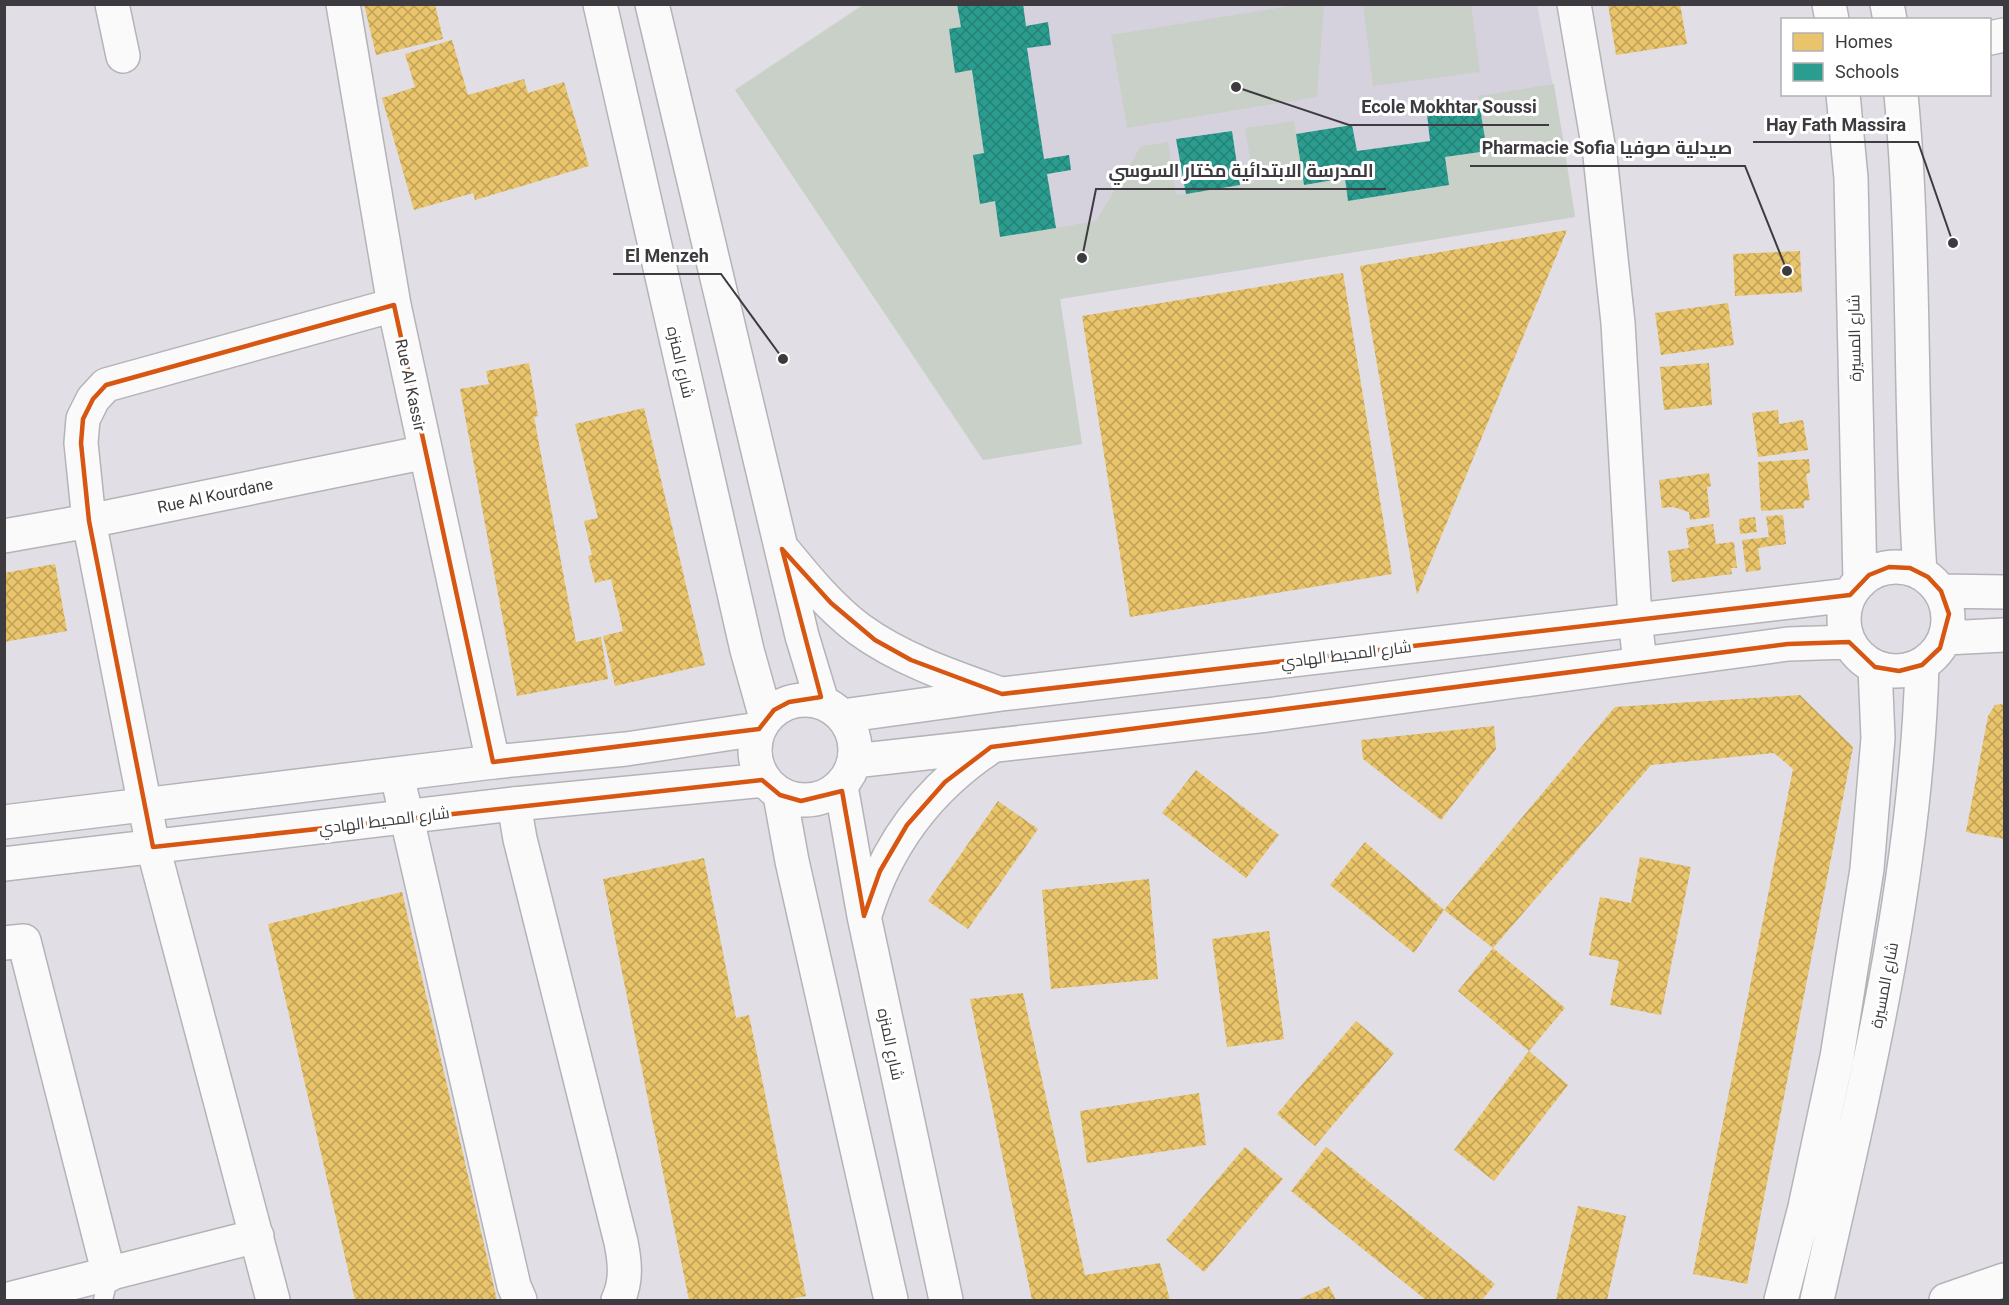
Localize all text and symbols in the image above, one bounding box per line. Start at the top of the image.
legend [1781,18,1991,96]
text: Homes [1835,31,1893,52]
text: Schools [1835,61,1899,82]
callout: Ecole Mokhtar Soussi [1349,89,1549,125]
text: Ecole Mokhtar Soussi [1361,96,1537,117]
callout: Hay Fath Massira [1753,106,1918,142]
text: Hay Fath Massira [1766,114,1906,135]
callout: Pharmacie Sofia صيدلية صوفيا [1470,130,1745,166]
text: Pharmacie Sofia صيدلية صوفيا [1482,137,1732,159]
callout: المدرسة الابتدائية مختار السوسي [1096,153,1386,189]
text: المدرسة الابتدائية مختار السوسي [1108,160,1374,185]
callout: El Menzeh [613,238,721,274]
text: El Menzeh [625,245,709,266]
street label: شارع المسيرة [1844,294,1867,382]
street label: شارع المنزه [661,324,698,400]
street label: Rue Al Kassir [391,337,430,434]
street label: Rue Al Kourdane [156,474,275,517]
street label: شارع المحيط الهادي [1280,637,1413,676]
street label: شارع المحيط الهادي [318,803,451,842]
street label: شارع المسيرة [1867,941,1904,1030]
street label: شارع المنزه [872,1006,907,1082]

